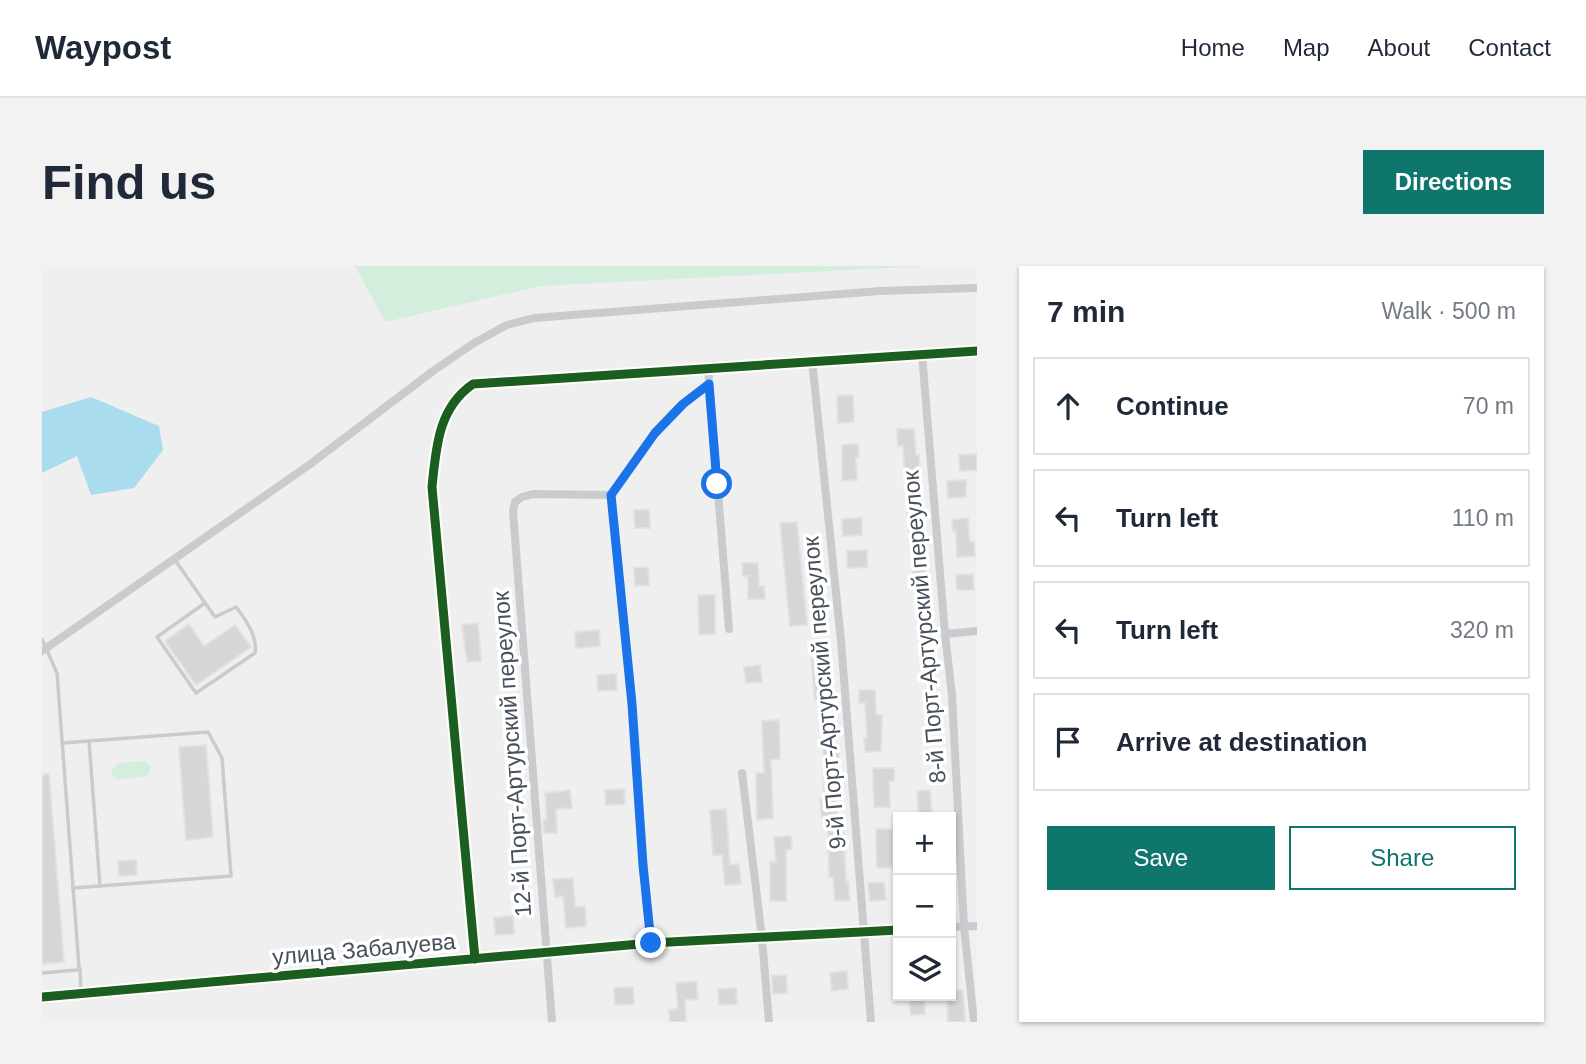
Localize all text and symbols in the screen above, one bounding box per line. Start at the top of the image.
text: Waypost [35,29,171,66]
text: Home [1181,34,1245,61]
text: Map [1283,34,1330,61]
text: About [1368,34,1430,61]
text: Contact [1468,34,1551,61]
button: Directions [1363,150,1544,214]
text: Find us [42,155,216,209]
text: 7 min [1047,295,1125,328]
text: Walk · 500 m [1381,298,1516,324]
icon: ahead [1049,387,1087,425]
text: Continue [1116,391,1229,421]
text: 70 m [1463,393,1514,419]
route start [701,468,732,499]
street label: 8-й Порт-Артурский переулок [897,469,951,784]
icon: left [1049,499,1087,537]
text: Turn left [1116,503,1218,533]
text: 110 m [1452,505,1514,531]
street label: 9-й Порт-Артурский переулок [797,535,851,850]
street label: 12-й Порт-Артурский переулок [488,589,536,918]
icon: left [1049,611,1087,649]
text: Turn left [1116,615,1218,645]
text: 320 m [1450,617,1514,643]
icon: arrive [1049,723,1087,761]
text: Arrive at destination [1116,727,1367,757]
map controls [893,812,956,1001]
button: + [893,812,956,875]
button: Save [1047,826,1275,890]
button: Share [1289,826,1516,890]
button: − [893,875,956,938]
route end [635,927,666,958]
street label: улица Забалуева [271,928,457,970]
button: layers [893,938,956,1001]

